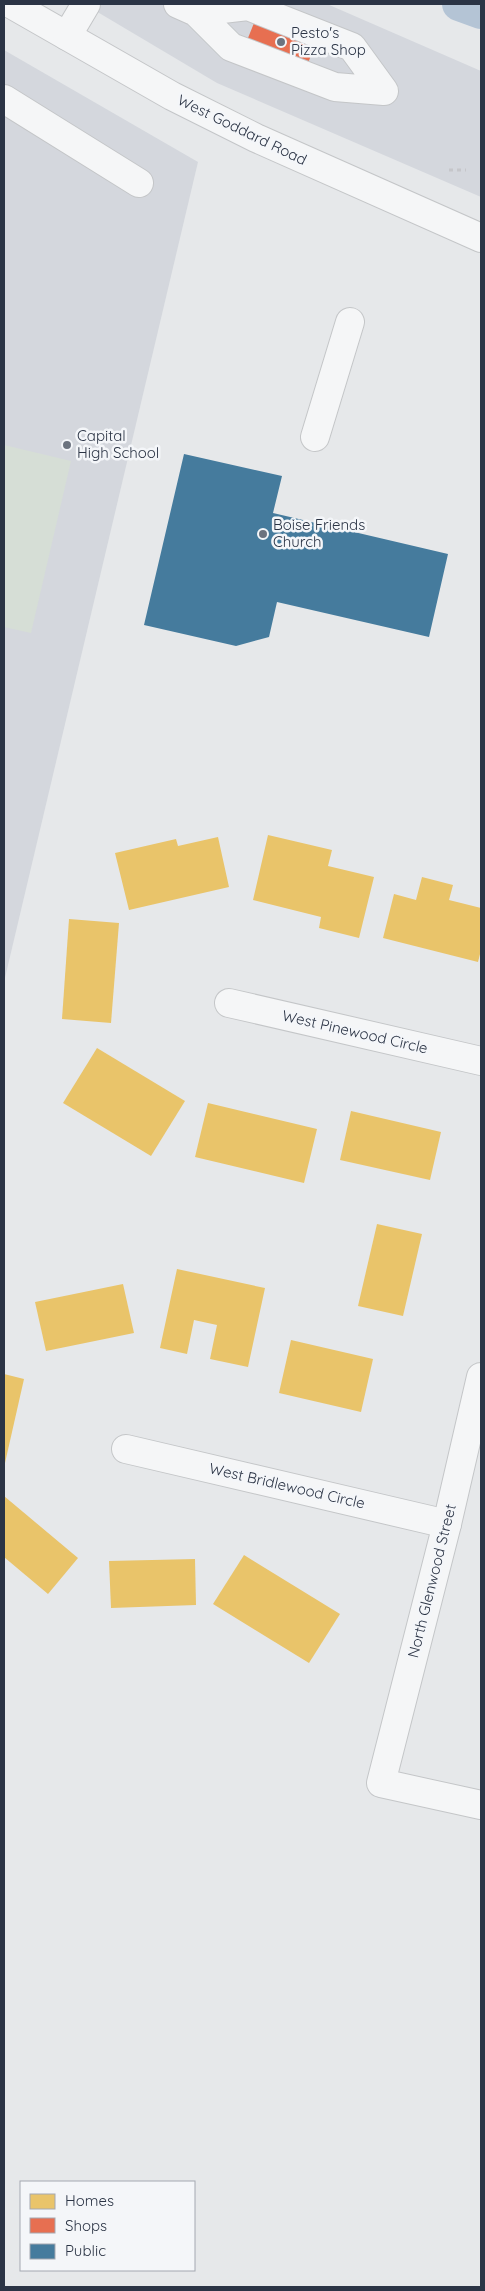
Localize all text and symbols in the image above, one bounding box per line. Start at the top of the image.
place label: Pesto's Pizza Shop [291,23,366,59]
marker: Pesto's Pizza Shop [275,36,287,48]
street label: West Goddard Road [174,90,310,169]
place label: Capital High School [77,426,159,462]
marker: Capital High School [61,439,73,451]
place label: Boise Friends Church [273,515,365,551]
marker: Boise Friends Church [257,528,269,540]
street label: West Pinewood Circle [280,1006,430,1058]
street label: West Bridlewood Circle [207,1458,367,1513]
street label: North Glenwood Street [403,1502,460,1660]
legend [20,2181,195,2271]
text: Homes [65,2191,114,2210]
text: Shops [65,2216,107,2235]
text: Public [65,2241,106,2260]

